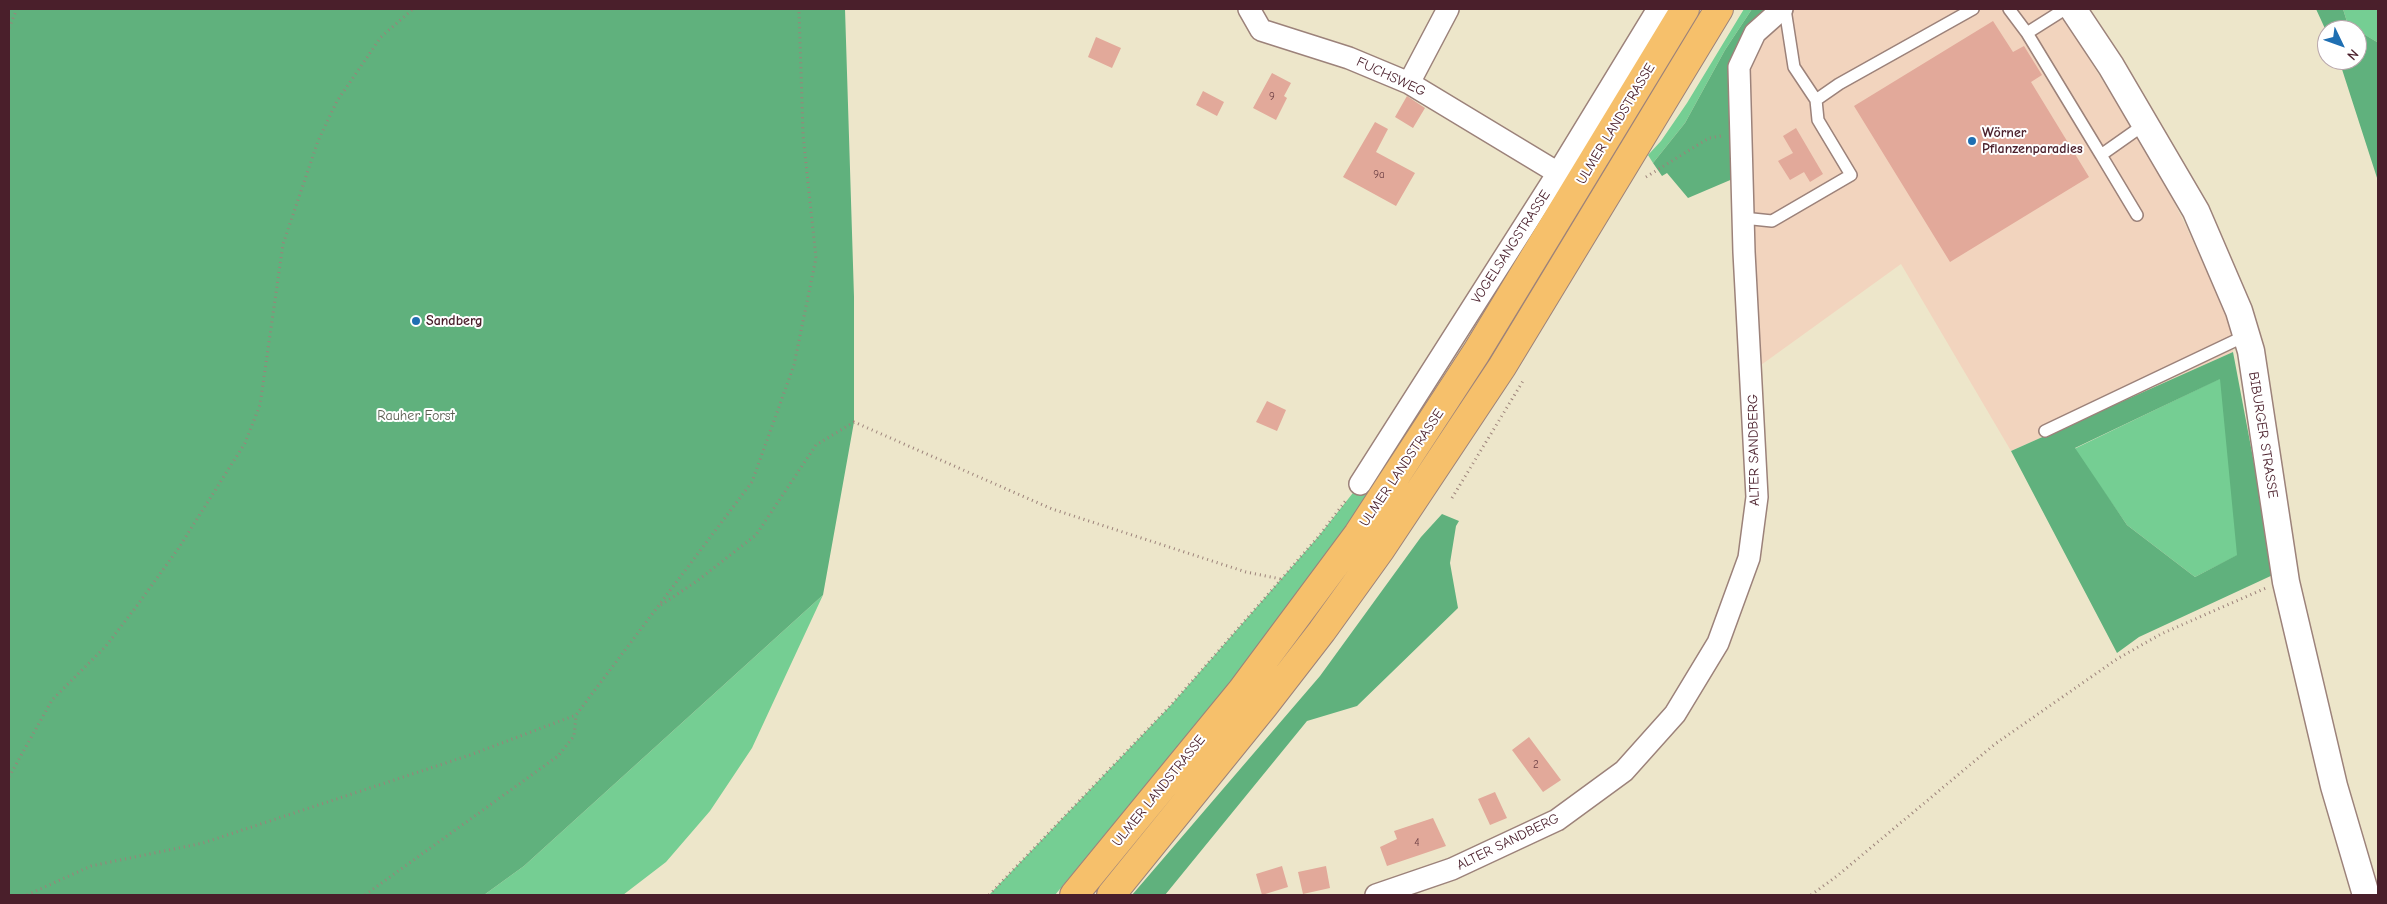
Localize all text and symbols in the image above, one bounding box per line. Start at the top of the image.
north arrow [2317,20,2367,70]
text: N [2343,46,2362,64]
street label: FUCHSWEG [1354,54,1428,100]
street label: ULMER LANDSTRASSE [1573,60,1659,188]
house number: 9 [1269,90,1275,104]
place label: Wörner Pflanzenparadies [1982,125,2083,158]
marker: Wörner Pflanzenparadies [1966,135,1978,147]
house number: 9a [1373,168,1385,182]
street label: VOGELSANGSTRASSE [1468,187,1554,307]
place label: Sandberg [426,313,483,329]
marker: Sandberg [410,315,422,327]
street label: BIBURGER STRASSE [2245,371,2281,499]
street label: ALTER SANDBERG [1745,394,1763,506]
street label: ULMER LANDSTRASSE [1356,406,1448,530]
park label: Rauher Forst [377,408,455,424]
street label: ULMER LANDSTRASSE [1109,732,1209,850]
house number: 2 [1533,758,1539,772]
street label: ALTER SANDBERG [1454,810,1562,874]
house number: 4 [1414,836,1420,850]

